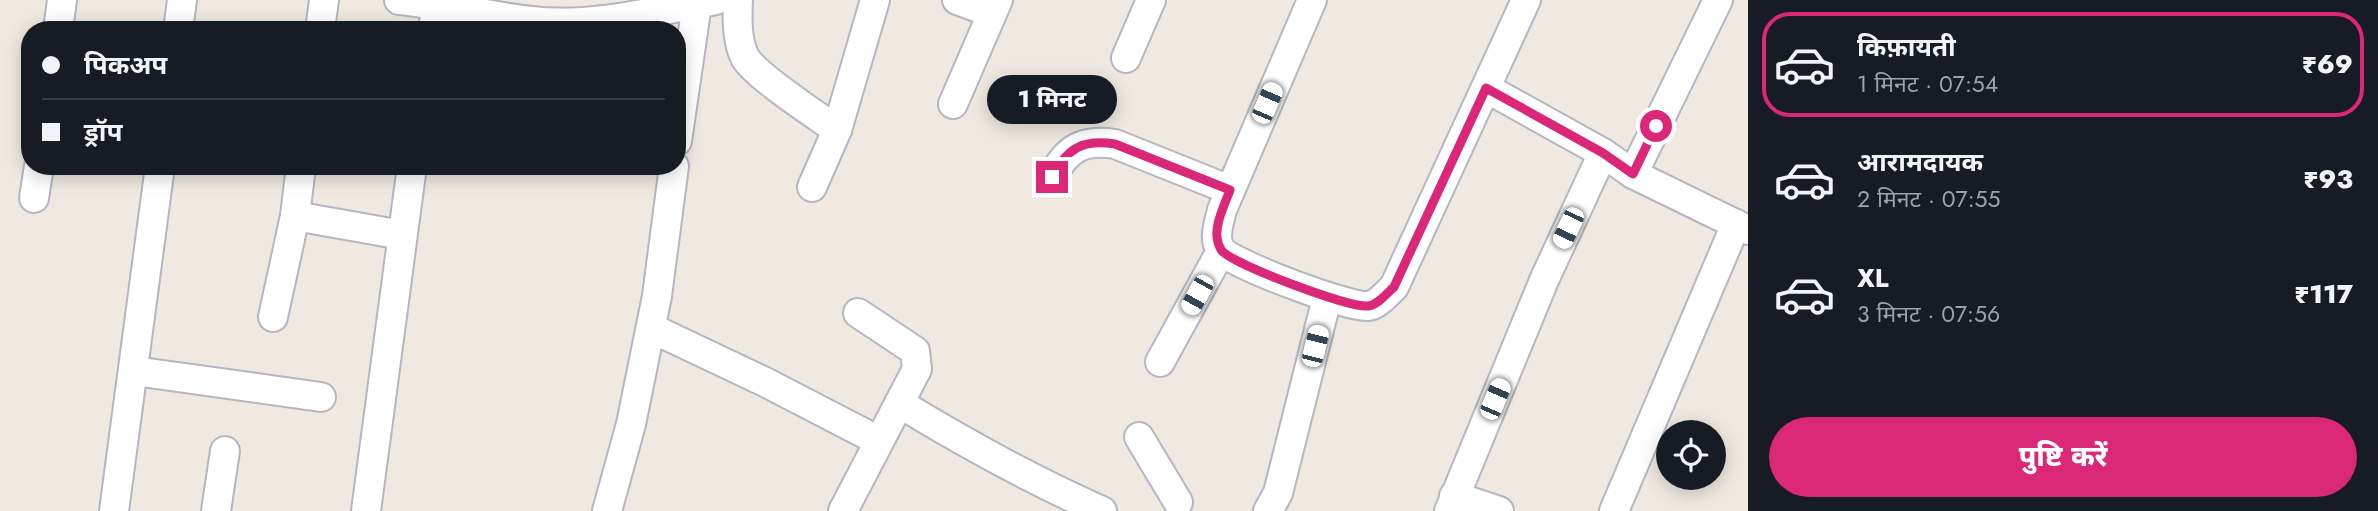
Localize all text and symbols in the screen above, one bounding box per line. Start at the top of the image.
text: किफ़ायती [1857,28,1956,66]
icon: car [1773,33,1836,96]
text: ₹69 [2302,45,2353,83]
text: पिकअप [84,46,167,84]
text: 1 मिनट · 07:54 [1857,67,1998,101]
callout: 1 मिनट [987,76,1117,124]
car [1250,80,1285,126]
text: 1 मिनट [1018,82,1086,116]
route start [1640,110,1672,142]
text: ड्रॉप [84,113,122,151]
text: आरामदायक [1857,143,1983,181]
icon: car [1773,148,1836,211]
text: ₹93 [2303,160,2353,198]
route end [1036,161,1068,193]
text: 2 मिनट · 07:55 [1857,182,2000,216]
car [1550,205,1587,251]
text: XL [1857,259,1889,297]
icon: car [1773,263,1836,326]
car [1178,272,1217,318]
text: ₹117 [2294,275,2353,313]
text: 3 मिनट · 07:56 [1857,297,2000,331]
car [1300,323,1331,369]
car [1478,376,1513,422]
button: पुष्टि करें [1769,417,2357,497]
map controls [1656,420,1726,490]
button: locate [1656,420,1726,490]

